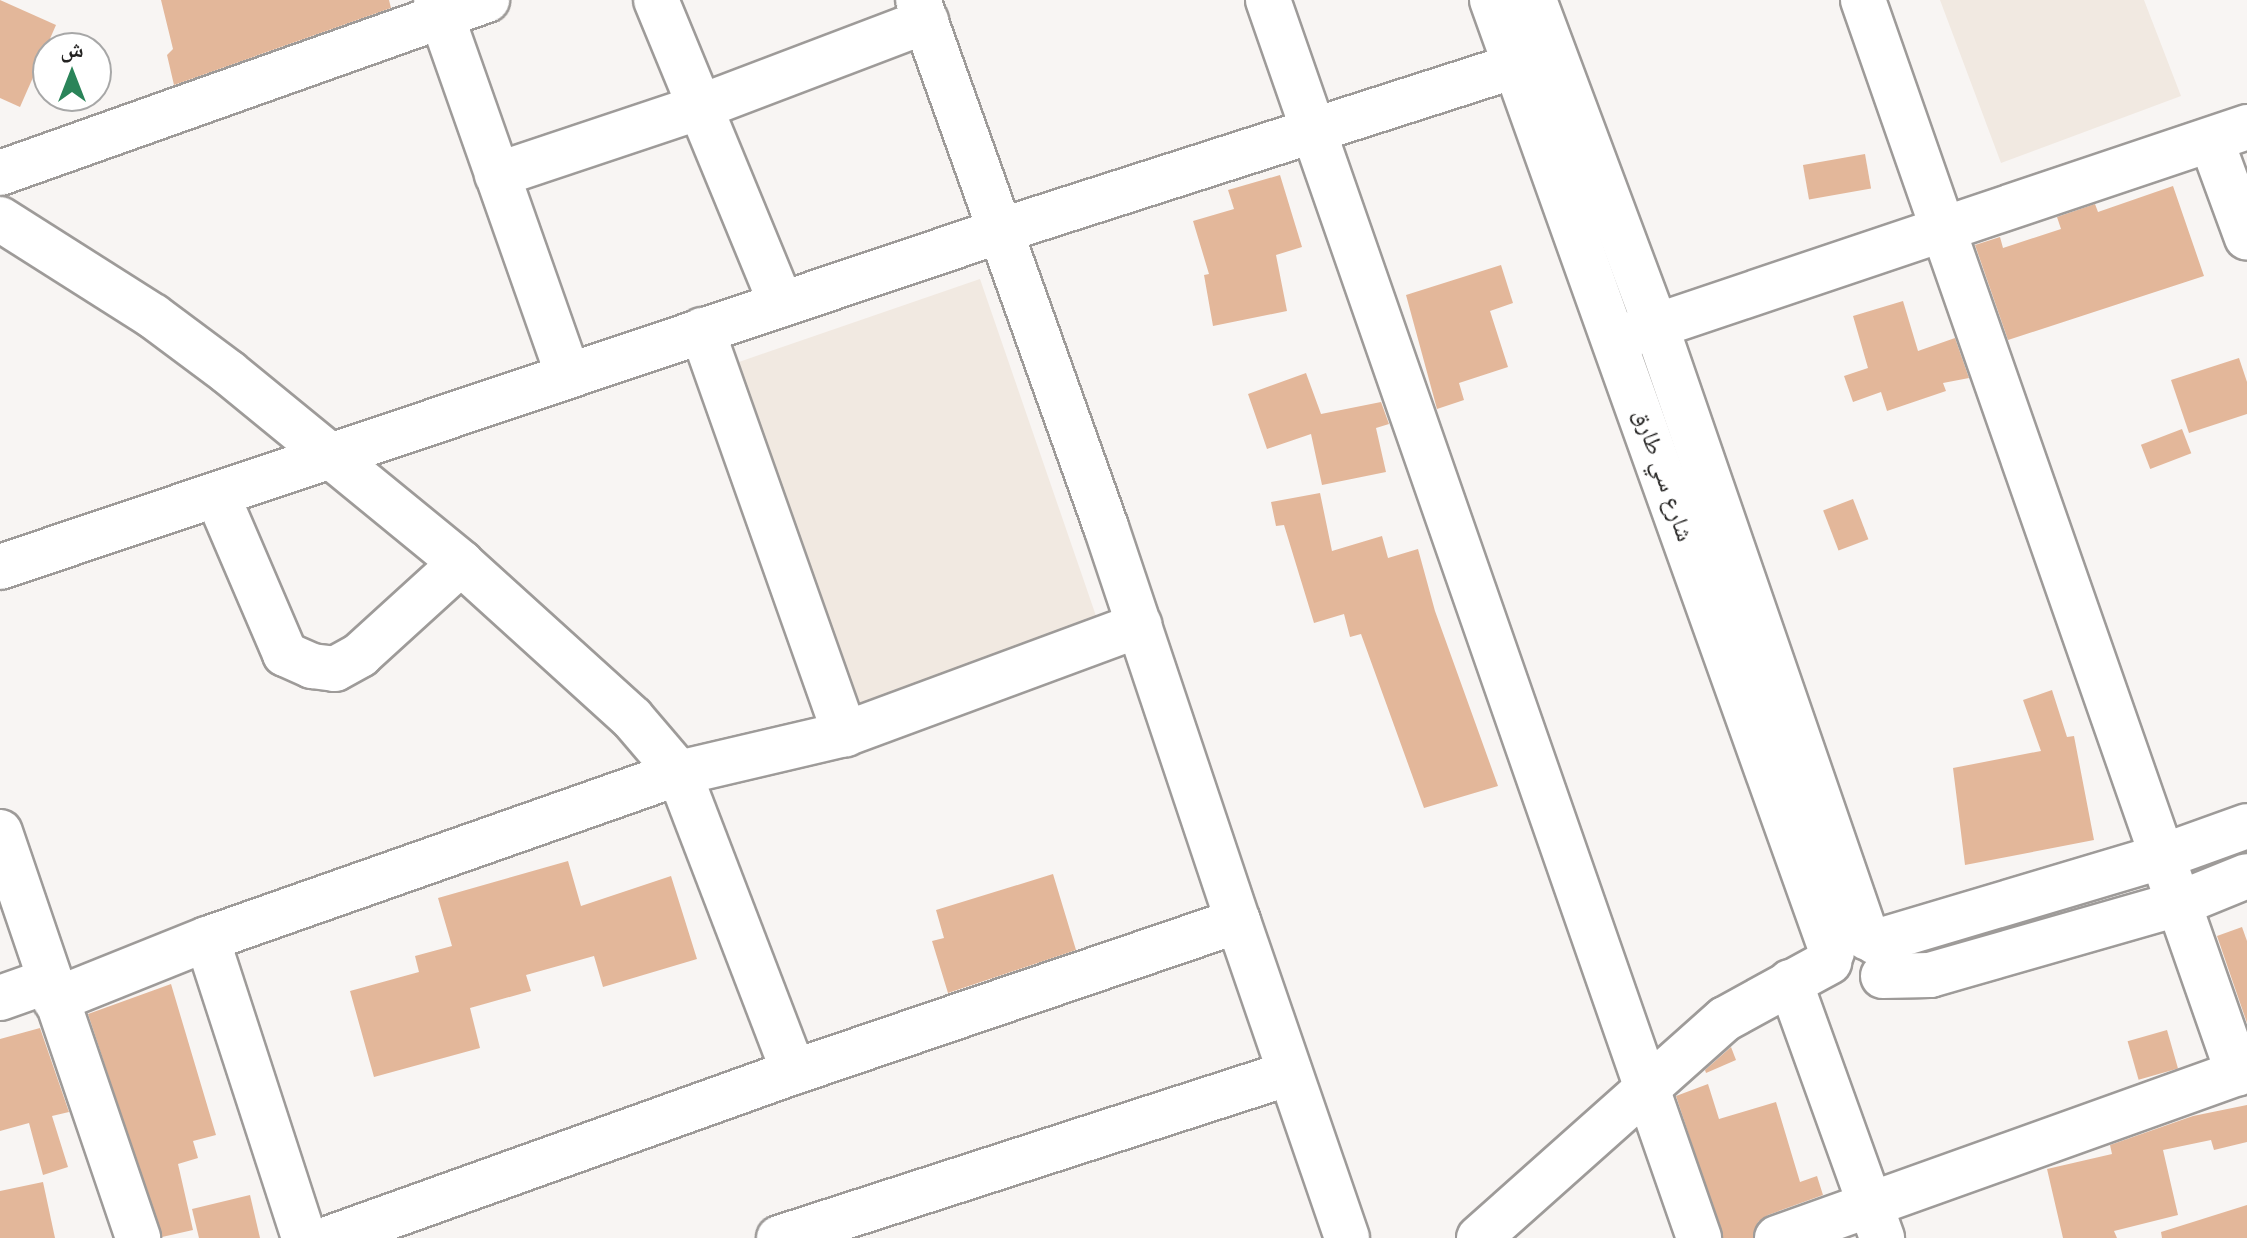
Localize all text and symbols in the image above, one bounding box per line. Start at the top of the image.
north arrow [32,32,112,112]
text: ش [60,37,84,62]
street label: شارع سي طارق [1628,405,1700,545]

